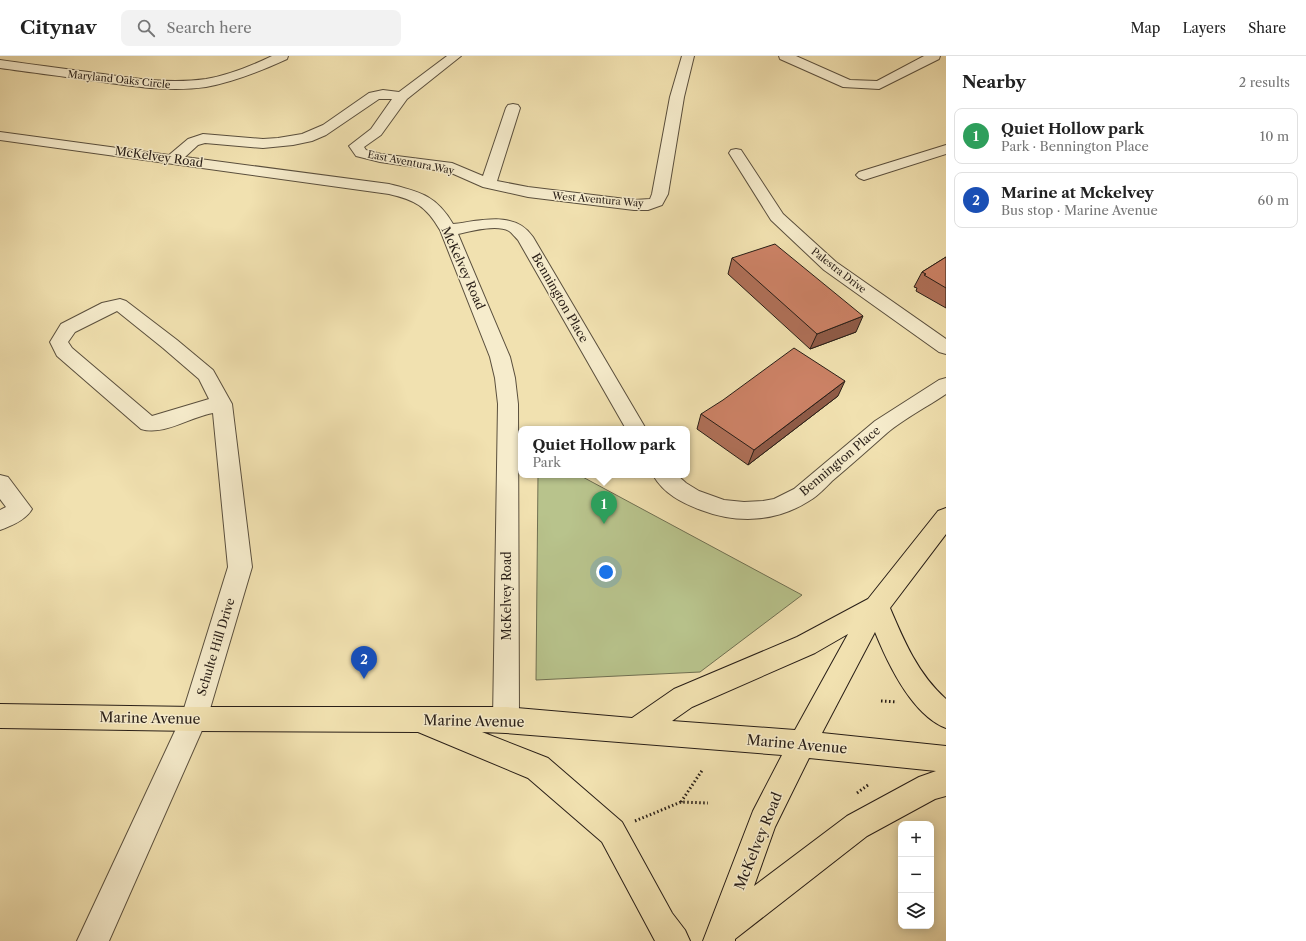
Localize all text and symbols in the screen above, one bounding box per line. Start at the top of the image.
search box [121,10,401,46]
text: Citynav [20,16,97,39]
icon: search [135,17,157,39]
text: Search here [167,18,252,37]
text: Map [1130,19,1160,37]
text: Layers [1182,19,1226,37]
text: Share [1248,19,1286,37]
street label: Maryland Oaks Circle [67,68,171,91]
text: Nearby [962,72,1026,92]
text: 2 results [1239,74,1290,90]
text: Quiet Hollow park [1001,119,1144,138]
text: 1 [973,128,979,144]
text: 10 m [1260,128,1289,144]
text: Park · Bennington Place [1001,138,1149,154]
street label: McKelvey Road [114,143,205,170]
street label: East Aventura Way [366,148,456,177]
text: Marine at Mckelvey [1001,183,1154,202]
street label: West Aventura Way [551,189,645,210]
text: 2 [972,192,980,208]
text: 60 m [1258,192,1289,208]
text: Bus stop · Marine Avenue [1001,202,1158,218]
street label: McKelvey Road [438,224,489,312]
street label: Palestra Drive [809,245,869,296]
street label: Bennington Place [529,250,592,345]
street label: Bennington Place [796,422,883,499]
popup [518,426,690,478]
text: Quiet Hollow park [532,435,676,454]
text: Park [532,454,561,470]
pin: 1 [591,491,617,524]
street label: McKelvey Road [499,551,514,641]
your location [596,562,616,582]
street label: Schulte Hill Drive [194,596,238,698]
pin: 2 [351,646,377,679]
street label: Marine Avenue [99,708,201,728]
street label: Marine Avenue [423,711,525,731]
street label: Marine Avenue [746,731,848,757]
street label: McKelvey Road [730,789,786,893]
map controls [898,821,934,929]
button: + [898,821,934,857]
button: − [898,857,934,893]
button: layers [898,893,934,929]

